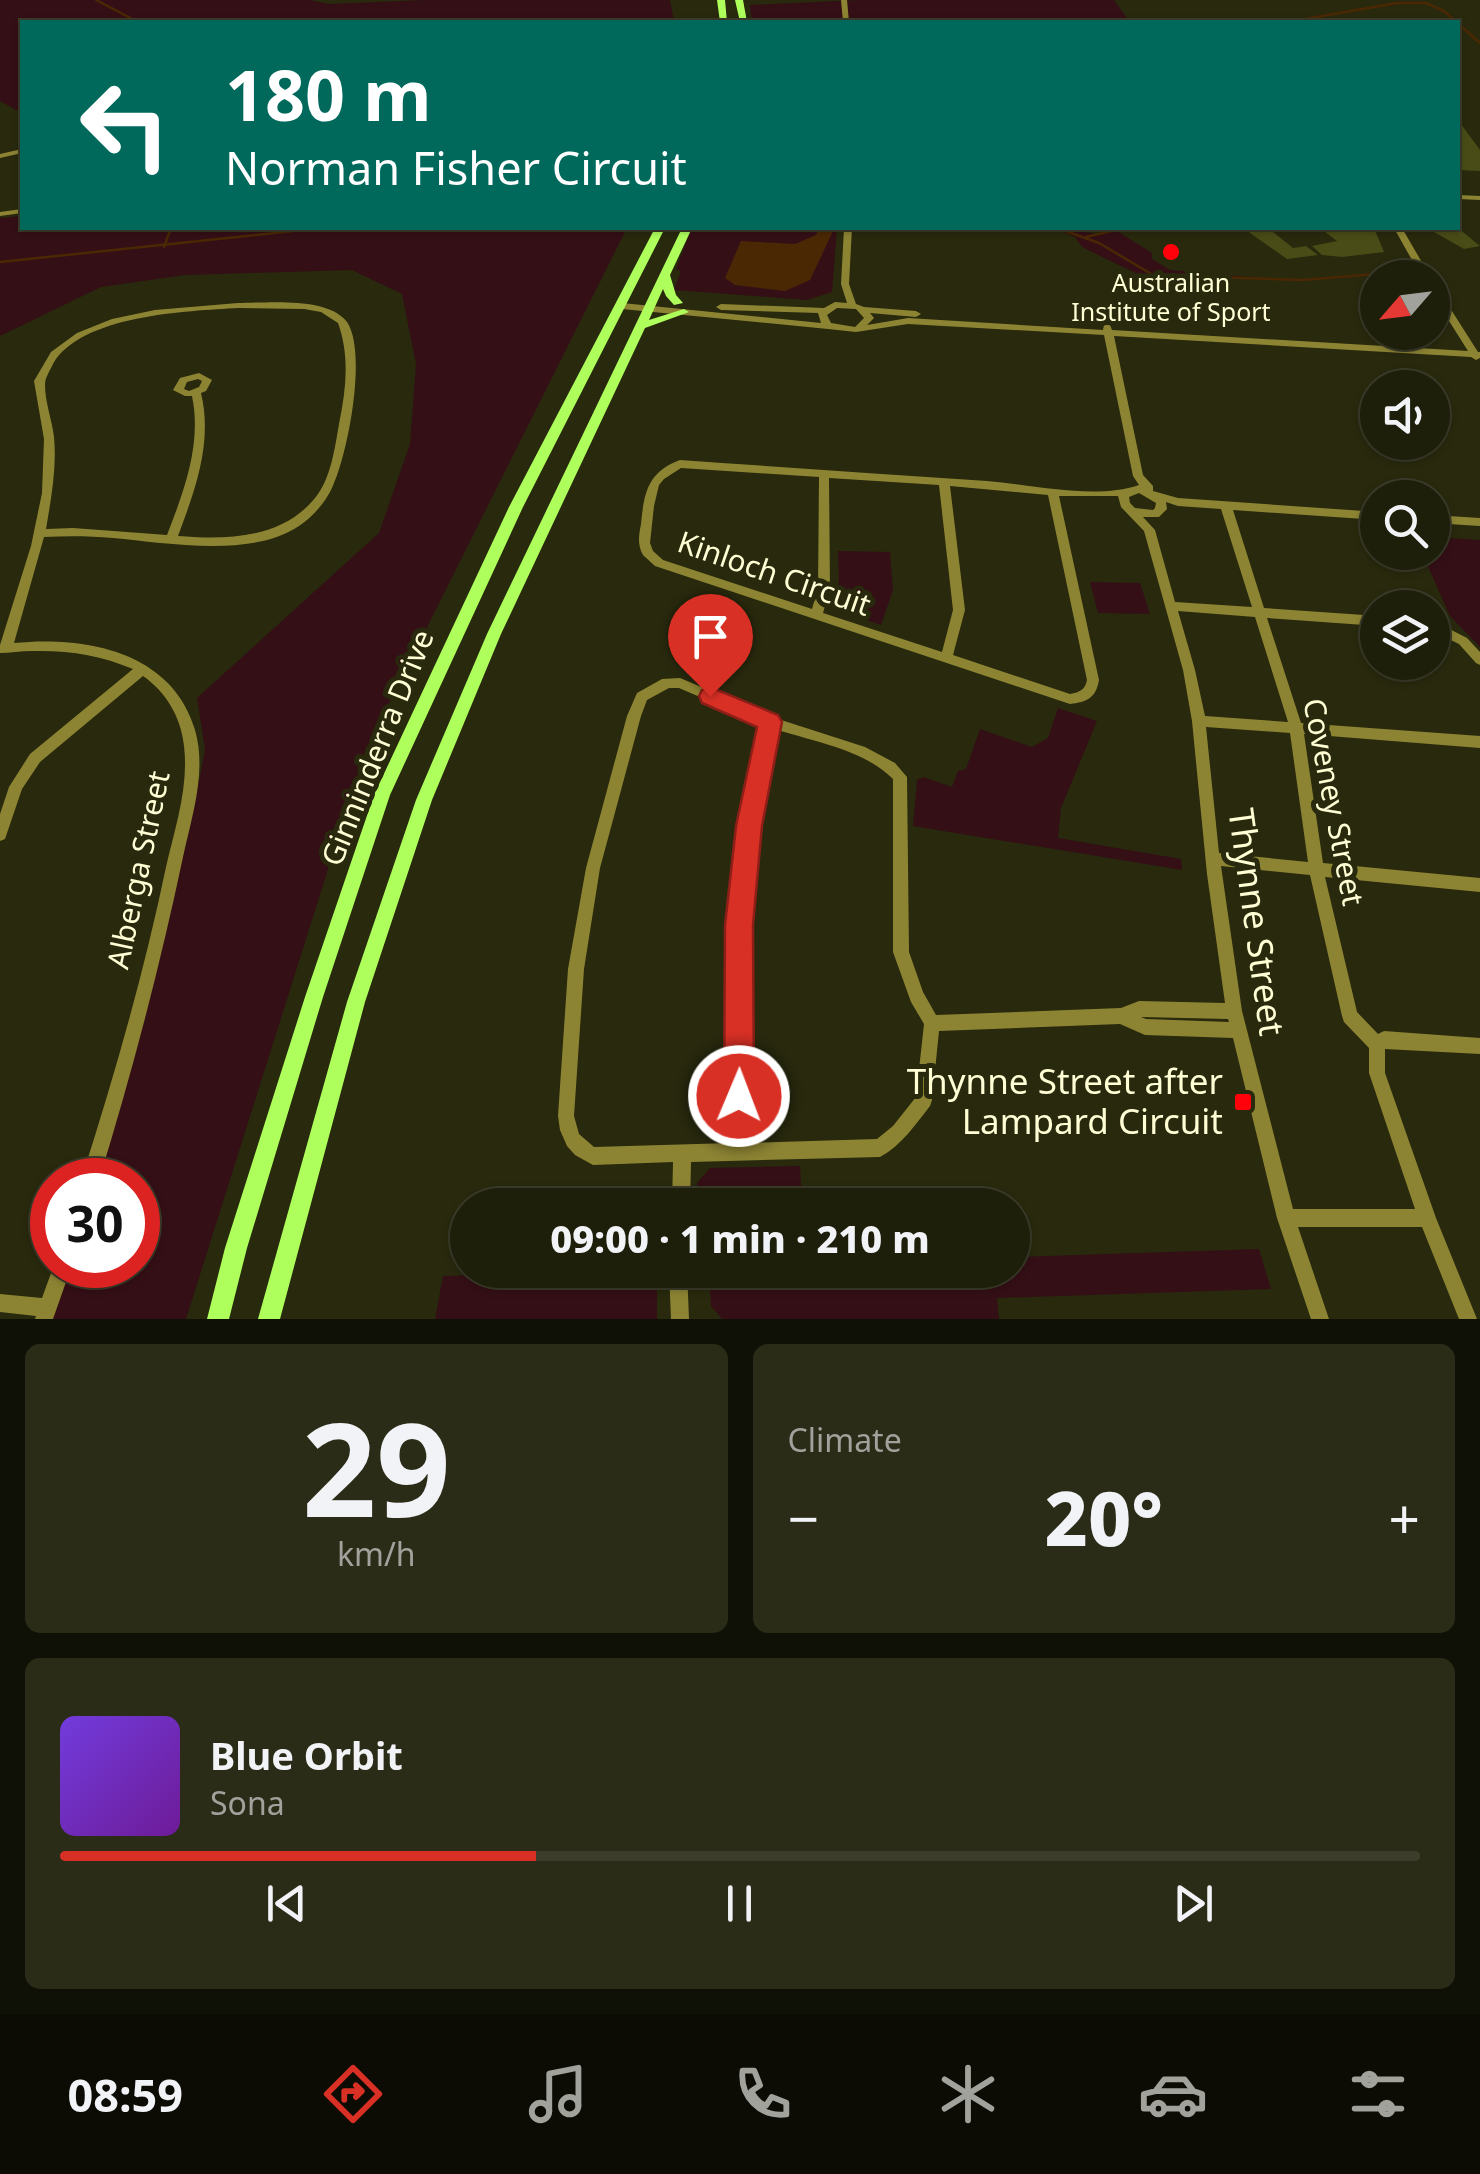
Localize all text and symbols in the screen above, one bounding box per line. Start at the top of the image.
text: 180 m [225,46,432,142]
icon: left [60,60,190,190]
text: Norman Fisher Circuit [225,137,687,198]
marker: Australian Institute of Sport [1160,241,1182,263]
north arrow [1360,260,1450,350]
map controls [1360,260,1450,680]
place label: Australian Institute of Sport [1071,265,1271,328]
button: sound [1360,370,1450,460]
button: search [1360,480,1450,570]
street label: Kinloch Circuit [673,520,877,625]
button: layers [1360,590,1450,680]
pin [668,594,753,697]
icon: arrive [683,609,738,664]
street label: Ginninderra Drive [311,623,443,872]
street label: Coveney Street [1294,695,1375,909]
street label: Alberga Street [97,767,179,972]
street label: Thynne Street [1218,805,1297,1038]
position arrow [687,1044,791,1148]
place label: Thynne Street after Lampard Circuit [907,1057,1223,1144]
marker: Thynne Street after Lampard Circuit [1232,1091,1254,1113]
speed limit sign: 30 [30,1158,160,1288]
text: 09:00 · 1 min · 210 m [550,1212,930,1264]
text: 29 [302,1378,451,1555]
text: Climate [788,1418,902,1461]
text: 20° [1045,1466,1163,1568]
text: − [788,1480,819,1555]
text: + [1389,1480,1420,1555]
text: km/h [337,1532,416,1575]
text: Blue Orbit [210,1729,403,1781]
text: Sona [210,1781,285,1824]
icon: previous [259,1876,314,1931]
icon: pause [712,1876,767,1931]
icon: next [1166,1876,1221,1931]
icon: directions [318,2059,388,2129]
icon: music [523,2059,593,2129]
icon: phone [728,2059,798,2129]
icon: climate [933,2059,1003,2129]
icon: car [1138,2059,1208,2129]
icon: filters [1343,2059,1413,2129]
text: 08:59 [67,2064,183,2125]

